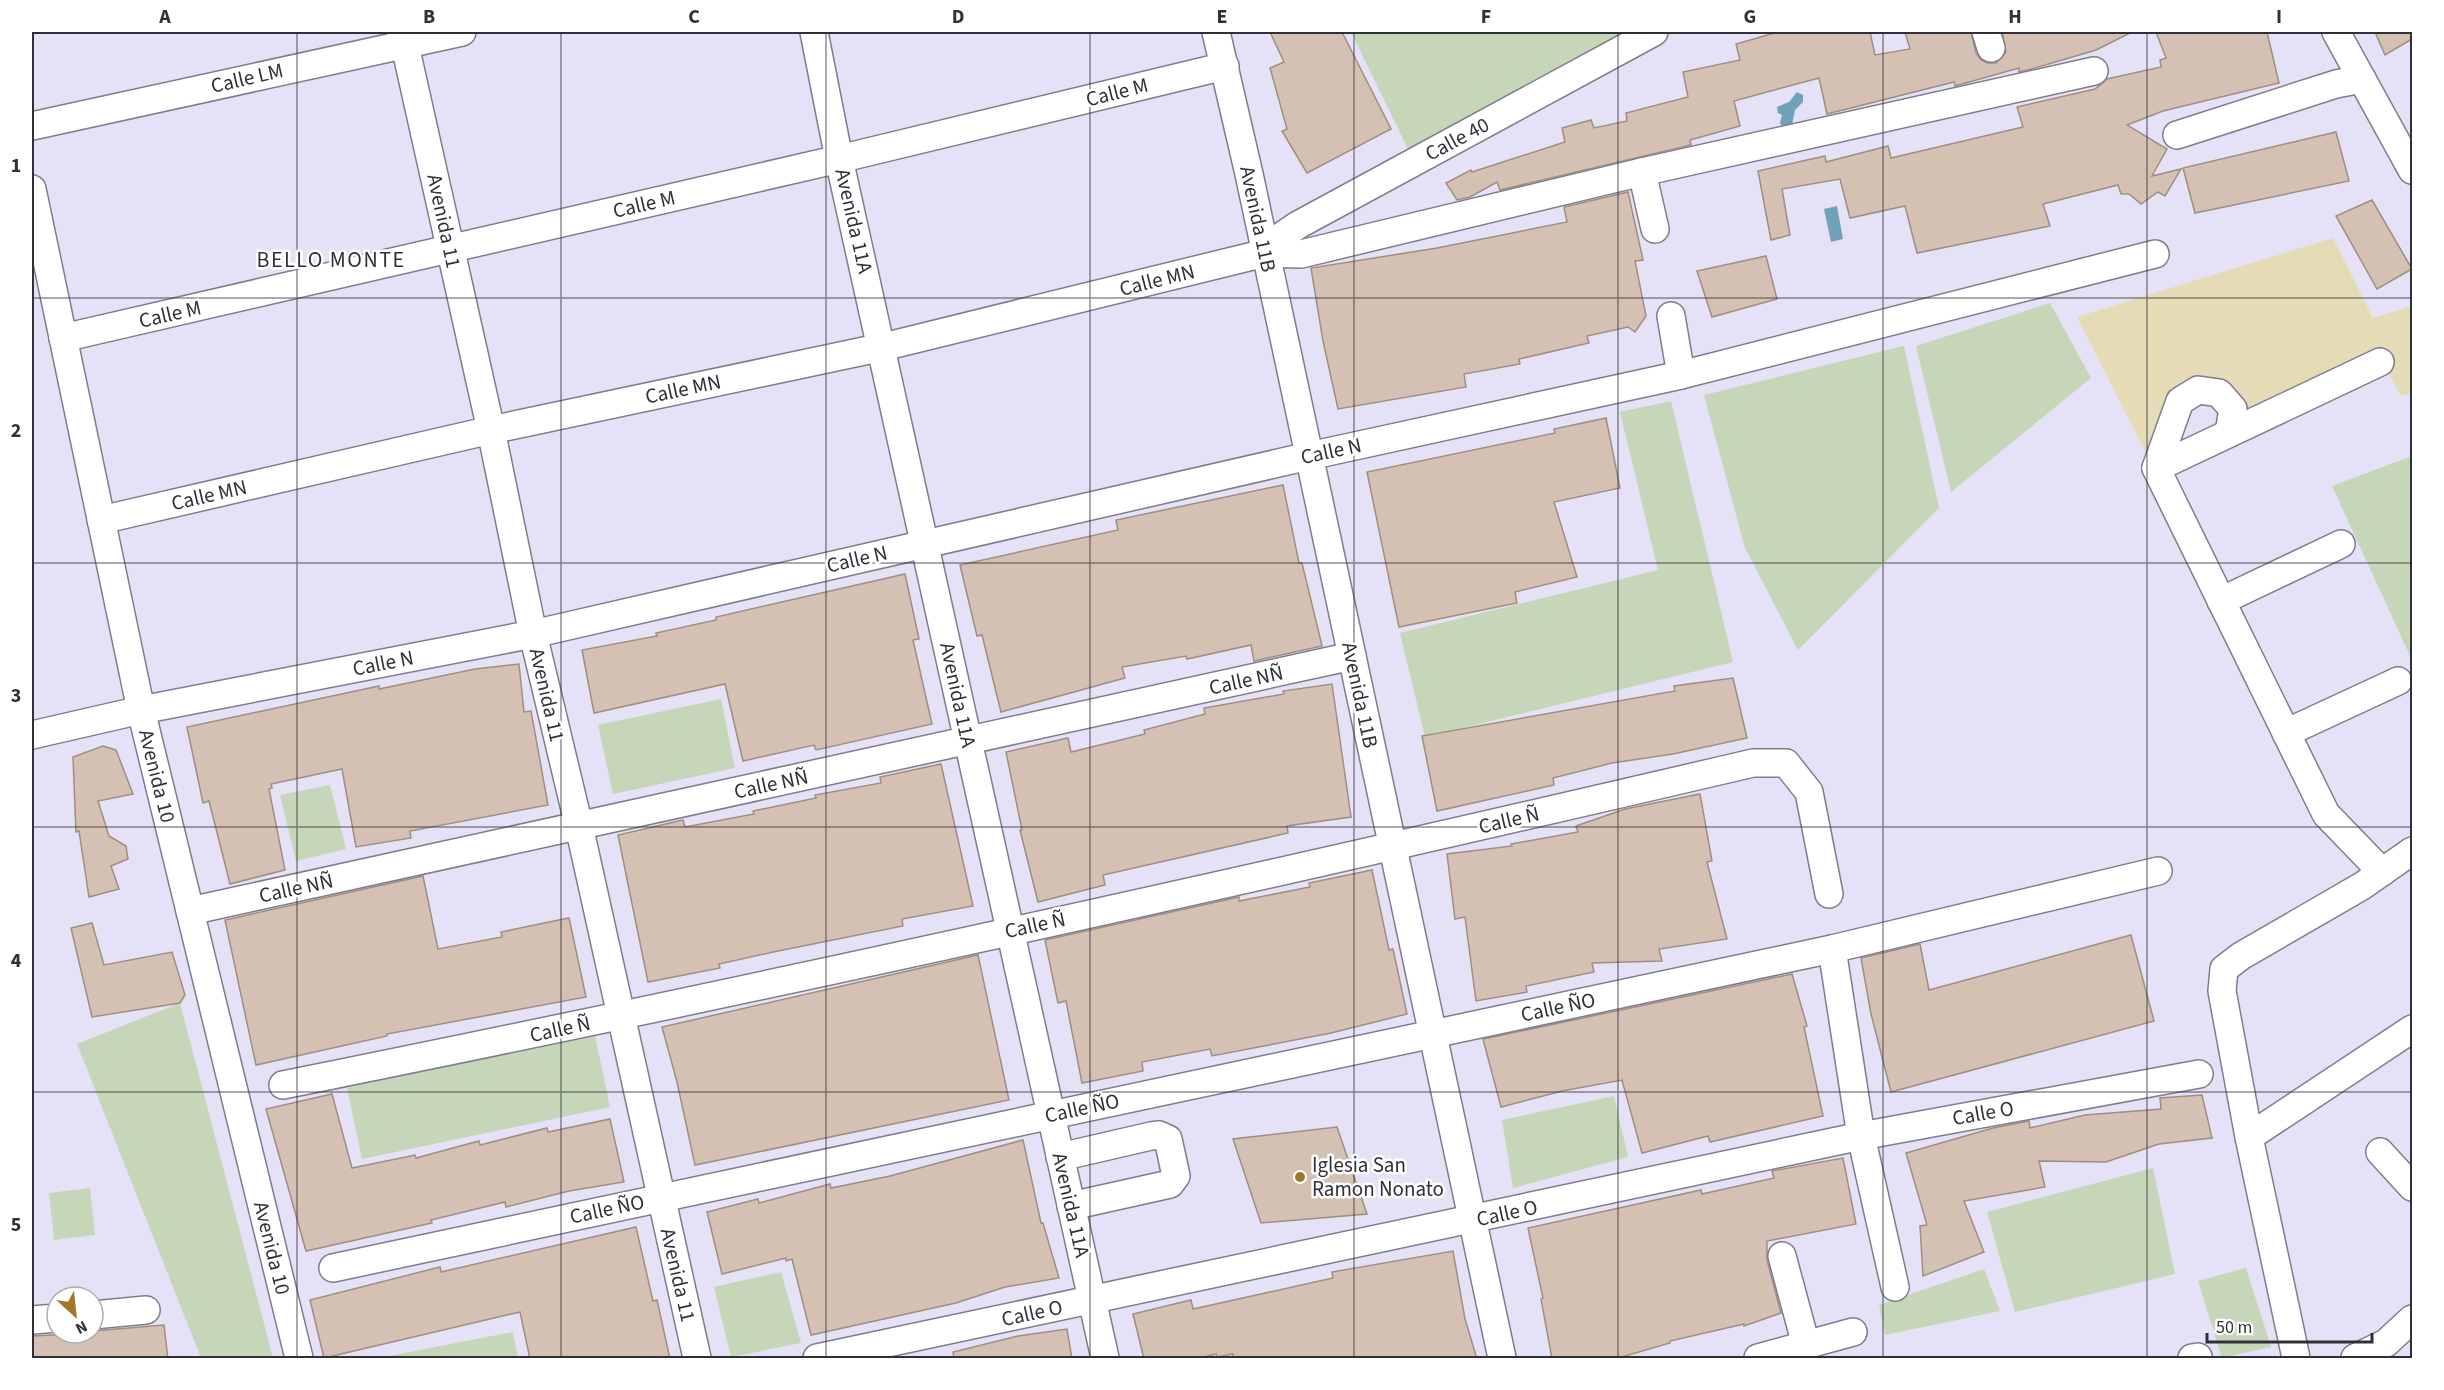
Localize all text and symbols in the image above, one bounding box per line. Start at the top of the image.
text: A [158,3,171,31]
text: B [423,3,435,31]
text: C [688,3,700,31]
text: D [952,3,964,31]
text: E [1217,3,1227,31]
text: F [1481,3,1491,31]
text: G [1744,3,1756,31]
text: H [2008,3,2022,31]
text: I [2276,3,2282,31]
street label: Calle LM [208,55,286,101]
street label: Calle M [1083,70,1151,114]
street label: Calle 40 [1420,110,1494,168]
text: 1 [11,152,21,180]
street label: Avenida 11B [1232,163,1284,275]
street label: Avenida 11A [827,166,881,277]
street label: Avenida 11 [419,171,469,271]
street label: Calle M [610,182,678,226]
district label: BELLO MONTE [256,244,406,276]
street label: Calle MN [1116,256,1198,304]
street label: Calle M [136,292,204,336]
street label: Calle MN [642,366,724,412]
text: 2 [11,417,21,445]
street label: Calle N [1298,430,1364,472]
street label: Calle MN [168,472,250,518]
street label: Calle N [824,537,890,581]
street label: Avenida 11B [1334,639,1386,751]
street label: Avenida 11A [932,640,984,751]
street label: Calle N [350,642,416,684]
street label: Avenida 11 [522,645,572,745]
street label: Calle NÑ [1206,658,1286,702]
text: 3 [11,682,21,710]
street label: Avenida 10 [131,726,183,826]
street label: Calle NÑ [731,762,811,806]
street label: Calle Ñ [1476,798,1542,842]
street label: Calle NÑ [256,866,336,910]
street label: Calle Ñ [1002,904,1068,946]
text: 4 [11,947,22,975]
street label: Calle ÑO [1518,984,1598,1030]
street label: Calle Ñ [527,1008,593,1050]
street label: Calle ÑO [1042,1085,1122,1131]
street label: Calle O [1950,1093,2016,1133]
street label: Avenida 11A [1044,1150,1098,1261]
place label: Iglesia San Ramon Nonato [1312,1150,1444,1204]
marker: Iglesia San Ramon Nonato [1293,1170,1307,1184]
street label: Calle ÑO [567,1186,647,1232]
street label: Calle O [1474,1192,1540,1234]
street label: Avenida 10 [246,1198,298,1298]
text: 5 [11,1211,21,1239]
street label: Avenida 11 [653,1225,703,1325]
north arrow [45,1285,105,1345]
street label: Calle O [999,1292,1065,1334]
scale bar [2207,1306,2372,1344]
text: N [72,1315,91,1340]
text: 50 m [2216,1315,2252,1340]

